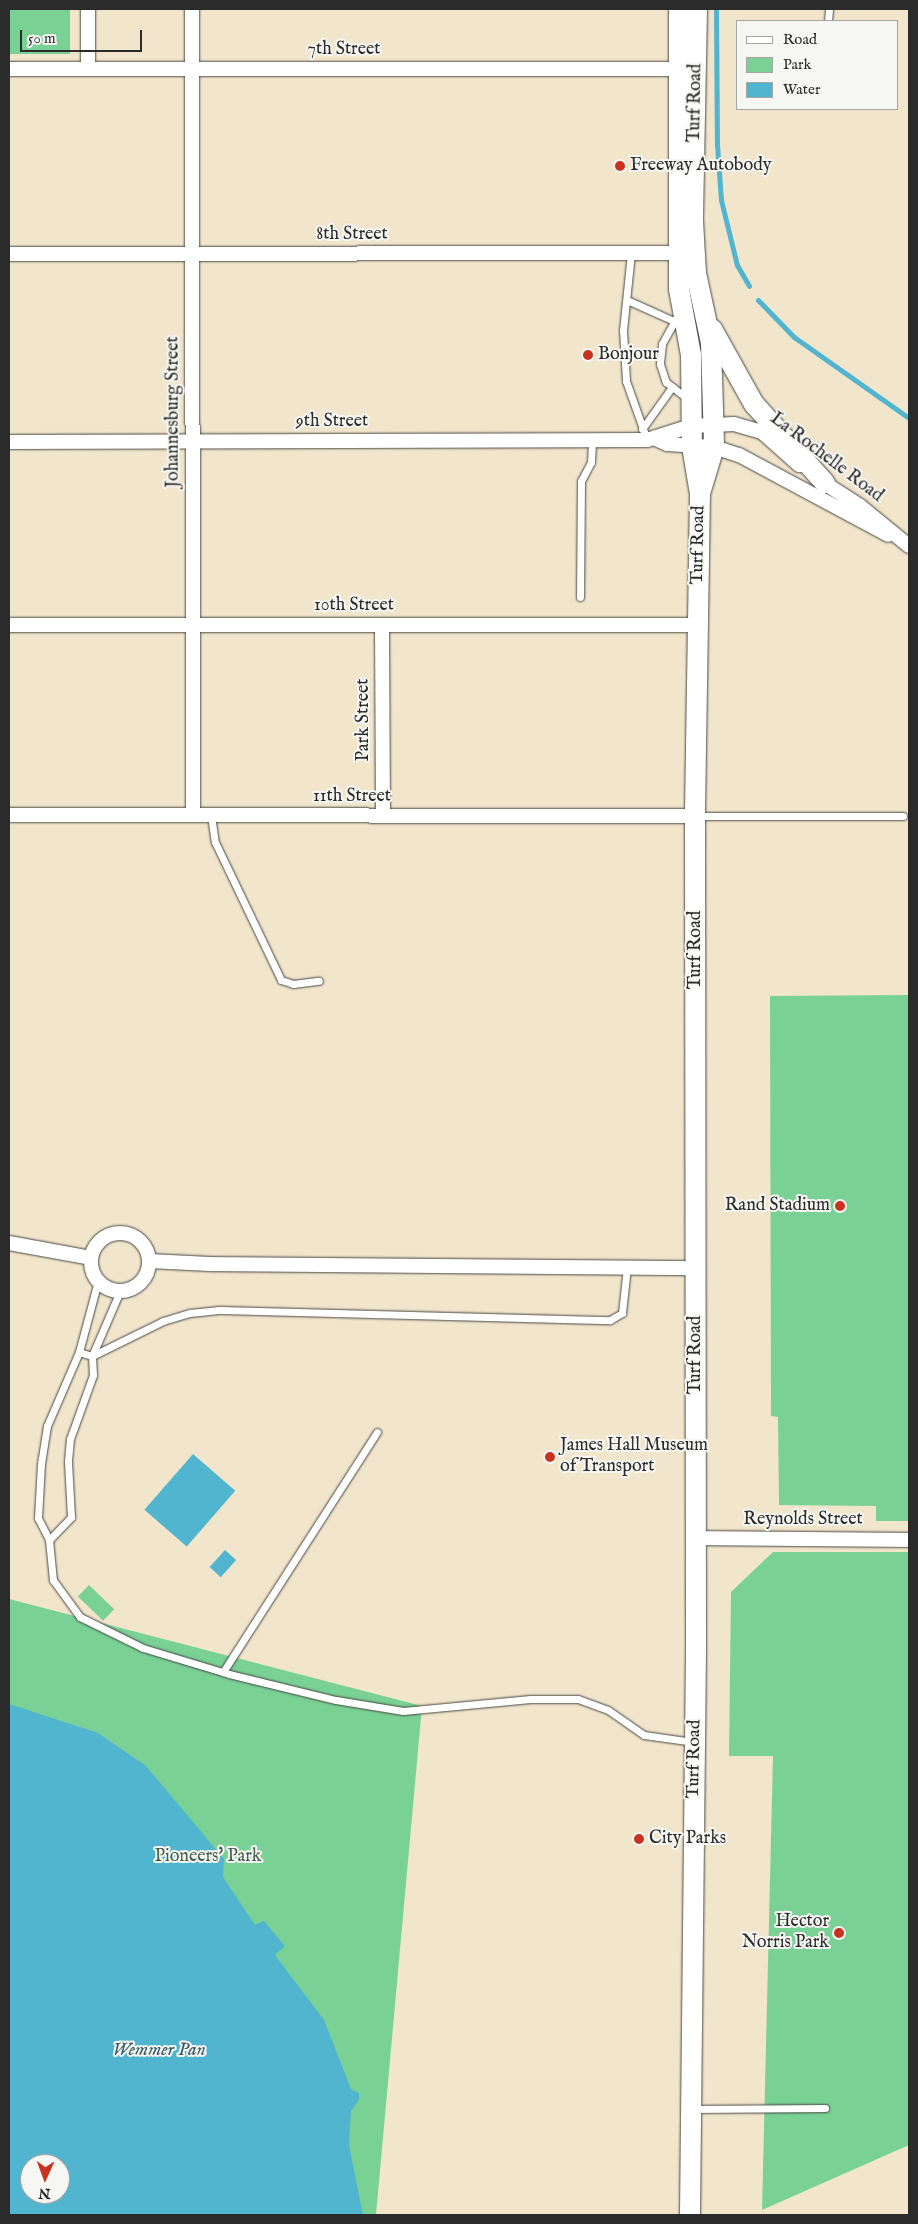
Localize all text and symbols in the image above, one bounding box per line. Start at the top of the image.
scale bar [22,20,145,52]
legend [736,20,898,110]
text: 50 m [28,29,56,48]
text: Road [783,30,817,49]
street label: 7th Street [308,39,380,61]
text: Park [783,55,812,74]
street label: Turf Road [685,63,707,143]
text: Water [783,80,820,99]
place label: Freeway Autobody [630,155,772,177]
marker: Freeway Autobody [614,160,626,172]
street label: 8th Street [316,224,388,246]
street label: Johannesburg Street [163,336,185,488]
place label: Bonjour [598,344,659,366]
marker: Bonjour [582,349,594,361]
street label: La Rochelle Road [765,408,887,508]
street label: 9th Street [296,411,368,433]
street label: Turf Road [688,505,710,585]
street label: 10th Street [314,595,394,617]
street label: Park Street [353,679,375,761]
street label: 11th Street [313,786,391,808]
street label: Turf Road [685,911,707,989]
place label: Rand Stadium [725,1195,830,1217]
marker: Rand Stadium [834,1200,846,1212]
street label: Turf Road [685,1316,707,1394]
place label: James Hall Museum of Transport [560,1436,708,1478]
marker: James Hall Museum of Transport [544,1451,556,1463]
street label: Reynolds Street [743,1509,863,1531]
street label: Turf Road [684,1719,706,1799]
place label: City Parks [649,1828,726,1850]
marker: City Parks [633,1833,645,1845]
park label: Pioneers' Park [155,1846,261,1868]
place label: Hector Norris Park [742,1912,829,1955]
marker: Hector Norris Park [833,1927,845,1939]
water label: Wemmer Pan [112,2040,206,2062]
north arrow [20,2154,70,2204]
text: N [38,2184,51,2202]

